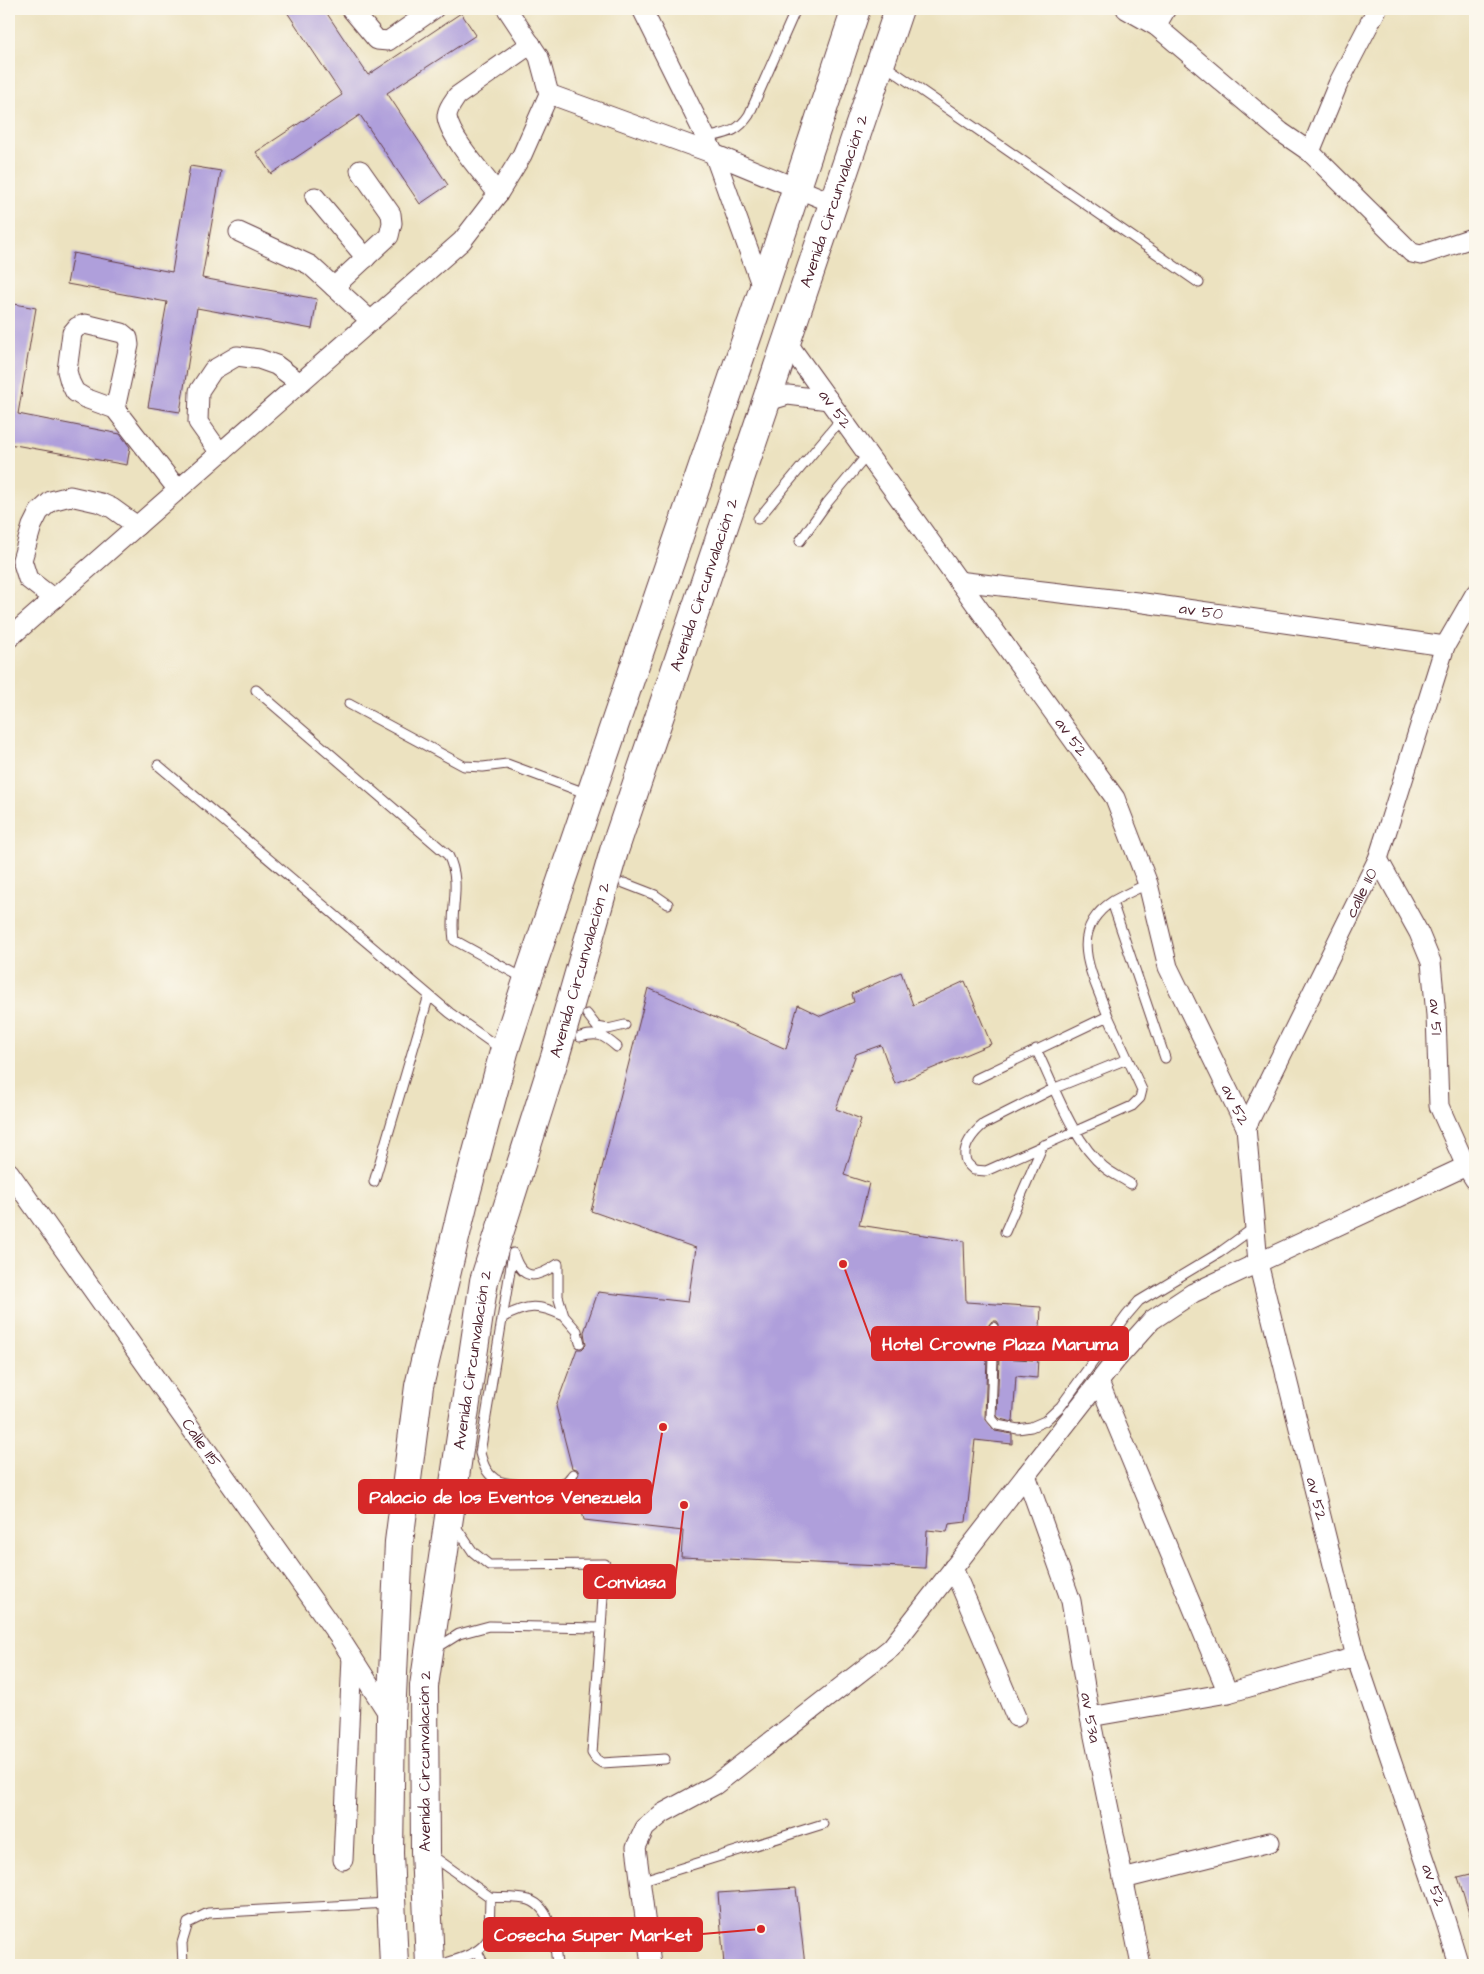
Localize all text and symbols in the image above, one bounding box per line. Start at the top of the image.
street label: Avenida Circunvalación 2 [795,112,874,290]
street label: av 52 [813,385,857,433]
street label: Avenida Circunvalación 2 [665,495,744,674]
street label: av 50 [1178,597,1225,625]
street label: av 52 [1050,713,1093,761]
street label: calle 110 [1340,864,1383,921]
street label: Avenida Circunvalación 2 [544,880,615,1060]
street label: av 51 [1424,998,1448,1035]
street label: av 52 [1216,1081,1255,1129]
street label: Avenida Circunvalación 2 [448,1267,498,1451]
callout: Hotel Crowne Plaza Maruma [872,1327,1128,1360]
text: Hotel Crowne Plaza Maruma [882,1332,1119,1357]
street label: Calle 115 [176,1414,226,1472]
street label: av 52 [1301,1475,1333,1522]
callout: Palacio de los Eventos Venezuela [359,1480,651,1513]
text: Palacio de los Eventos Venezuela [369,1485,642,1510]
callout: Conviasa [584,1565,675,1598]
text: Conviasa [594,1570,666,1595]
street label: Avenida Circunvalación 2 [413,1669,437,1852]
street label: av 53a [1075,1691,1106,1745]
street label: av 52 [1416,1861,1451,1909]
callout: Cosecha Super Market [484,1918,702,1951]
text: Cosecha Super Market [494,1923,693,1948]

